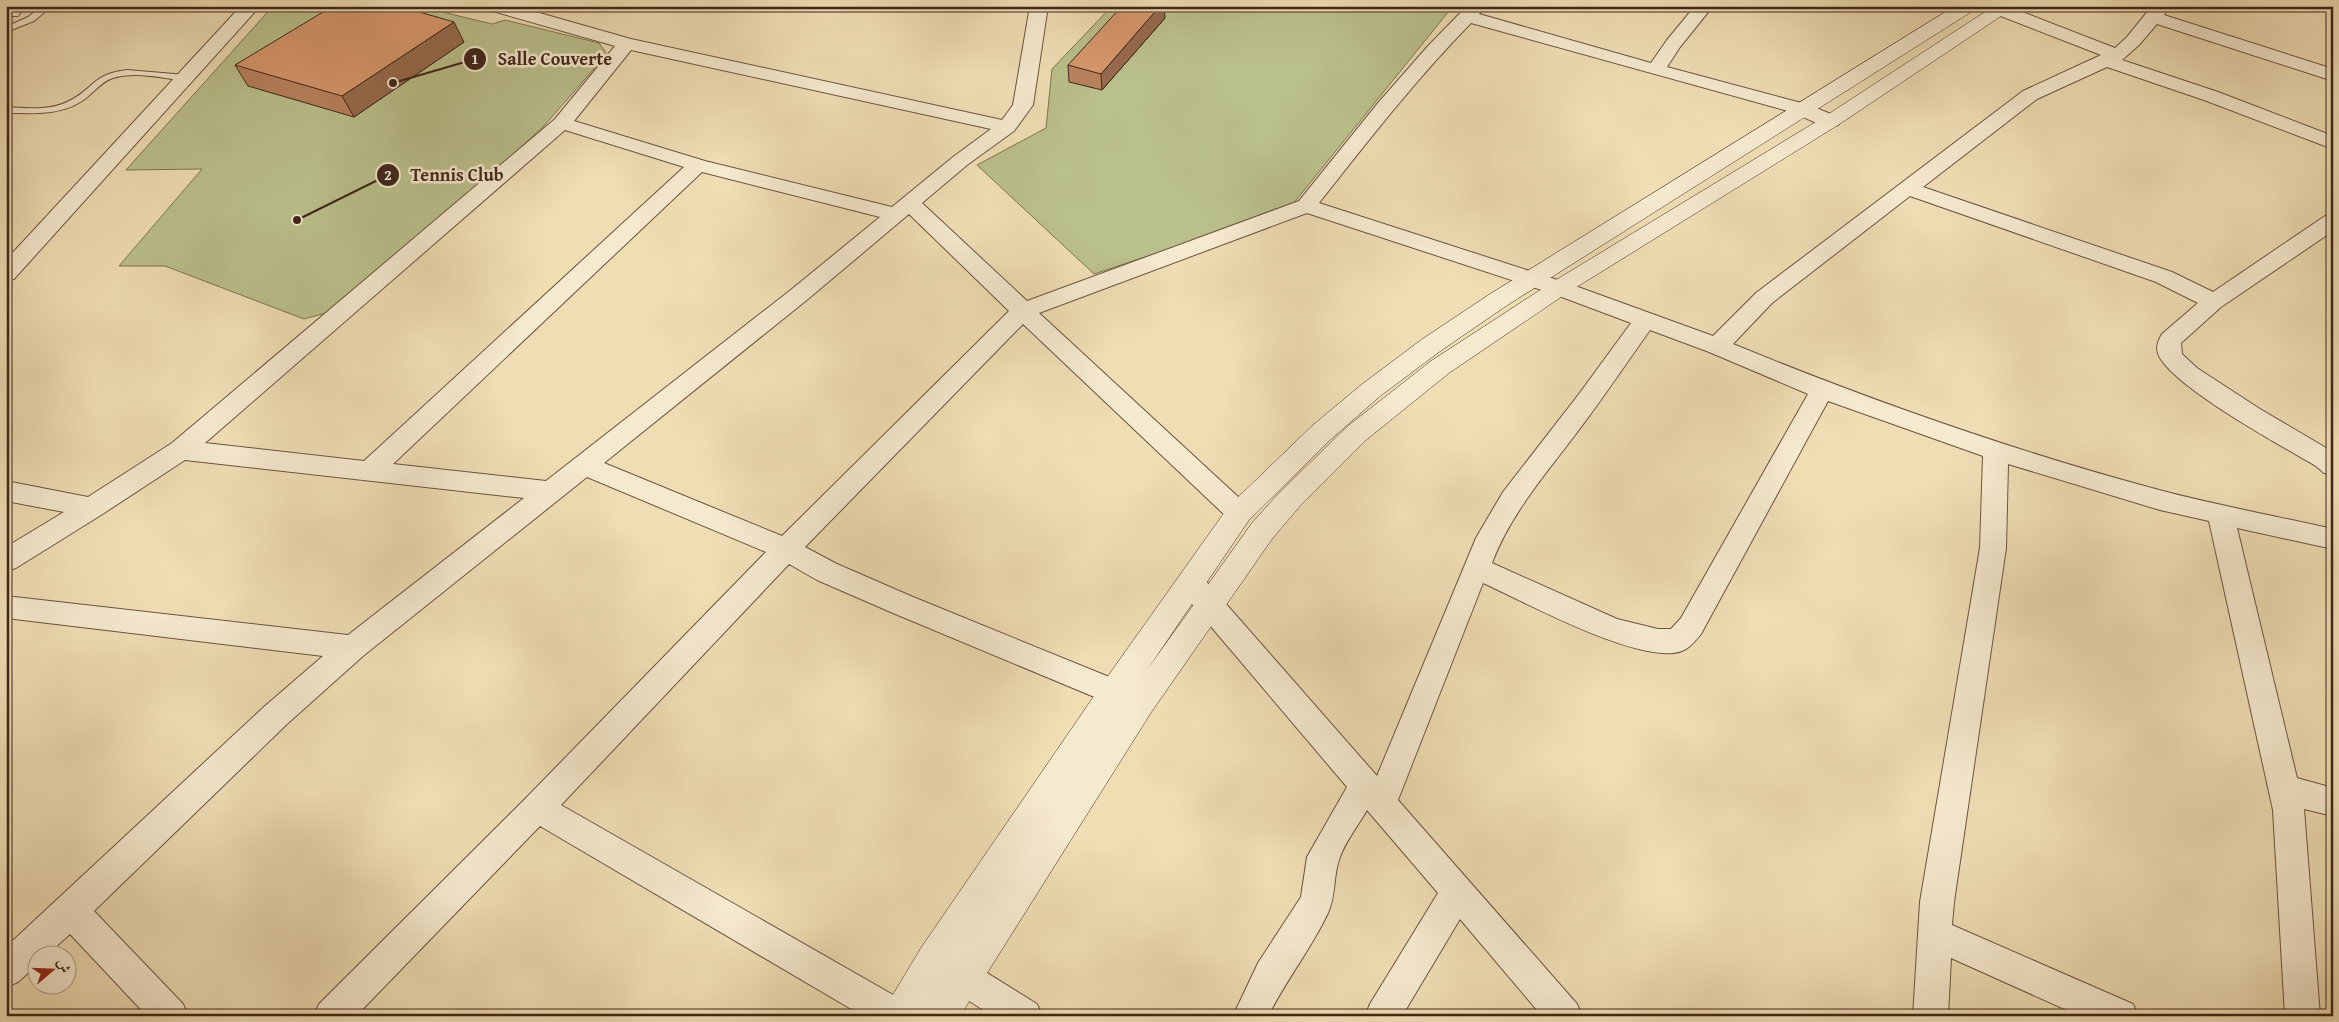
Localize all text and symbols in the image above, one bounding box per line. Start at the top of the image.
callout: Salle Couverte [462,42,622,75]
text: Salle Couverte [498,45,612,72]
text: 1 [471,48,479,69]
callout: Tennis Club [376,158,514,191]
text: Tennis Club [410,161,504,188]
text: 2 [384,164,392,185]
north arrow [28,944,78,994]
text: ش [53,956,76,976]

